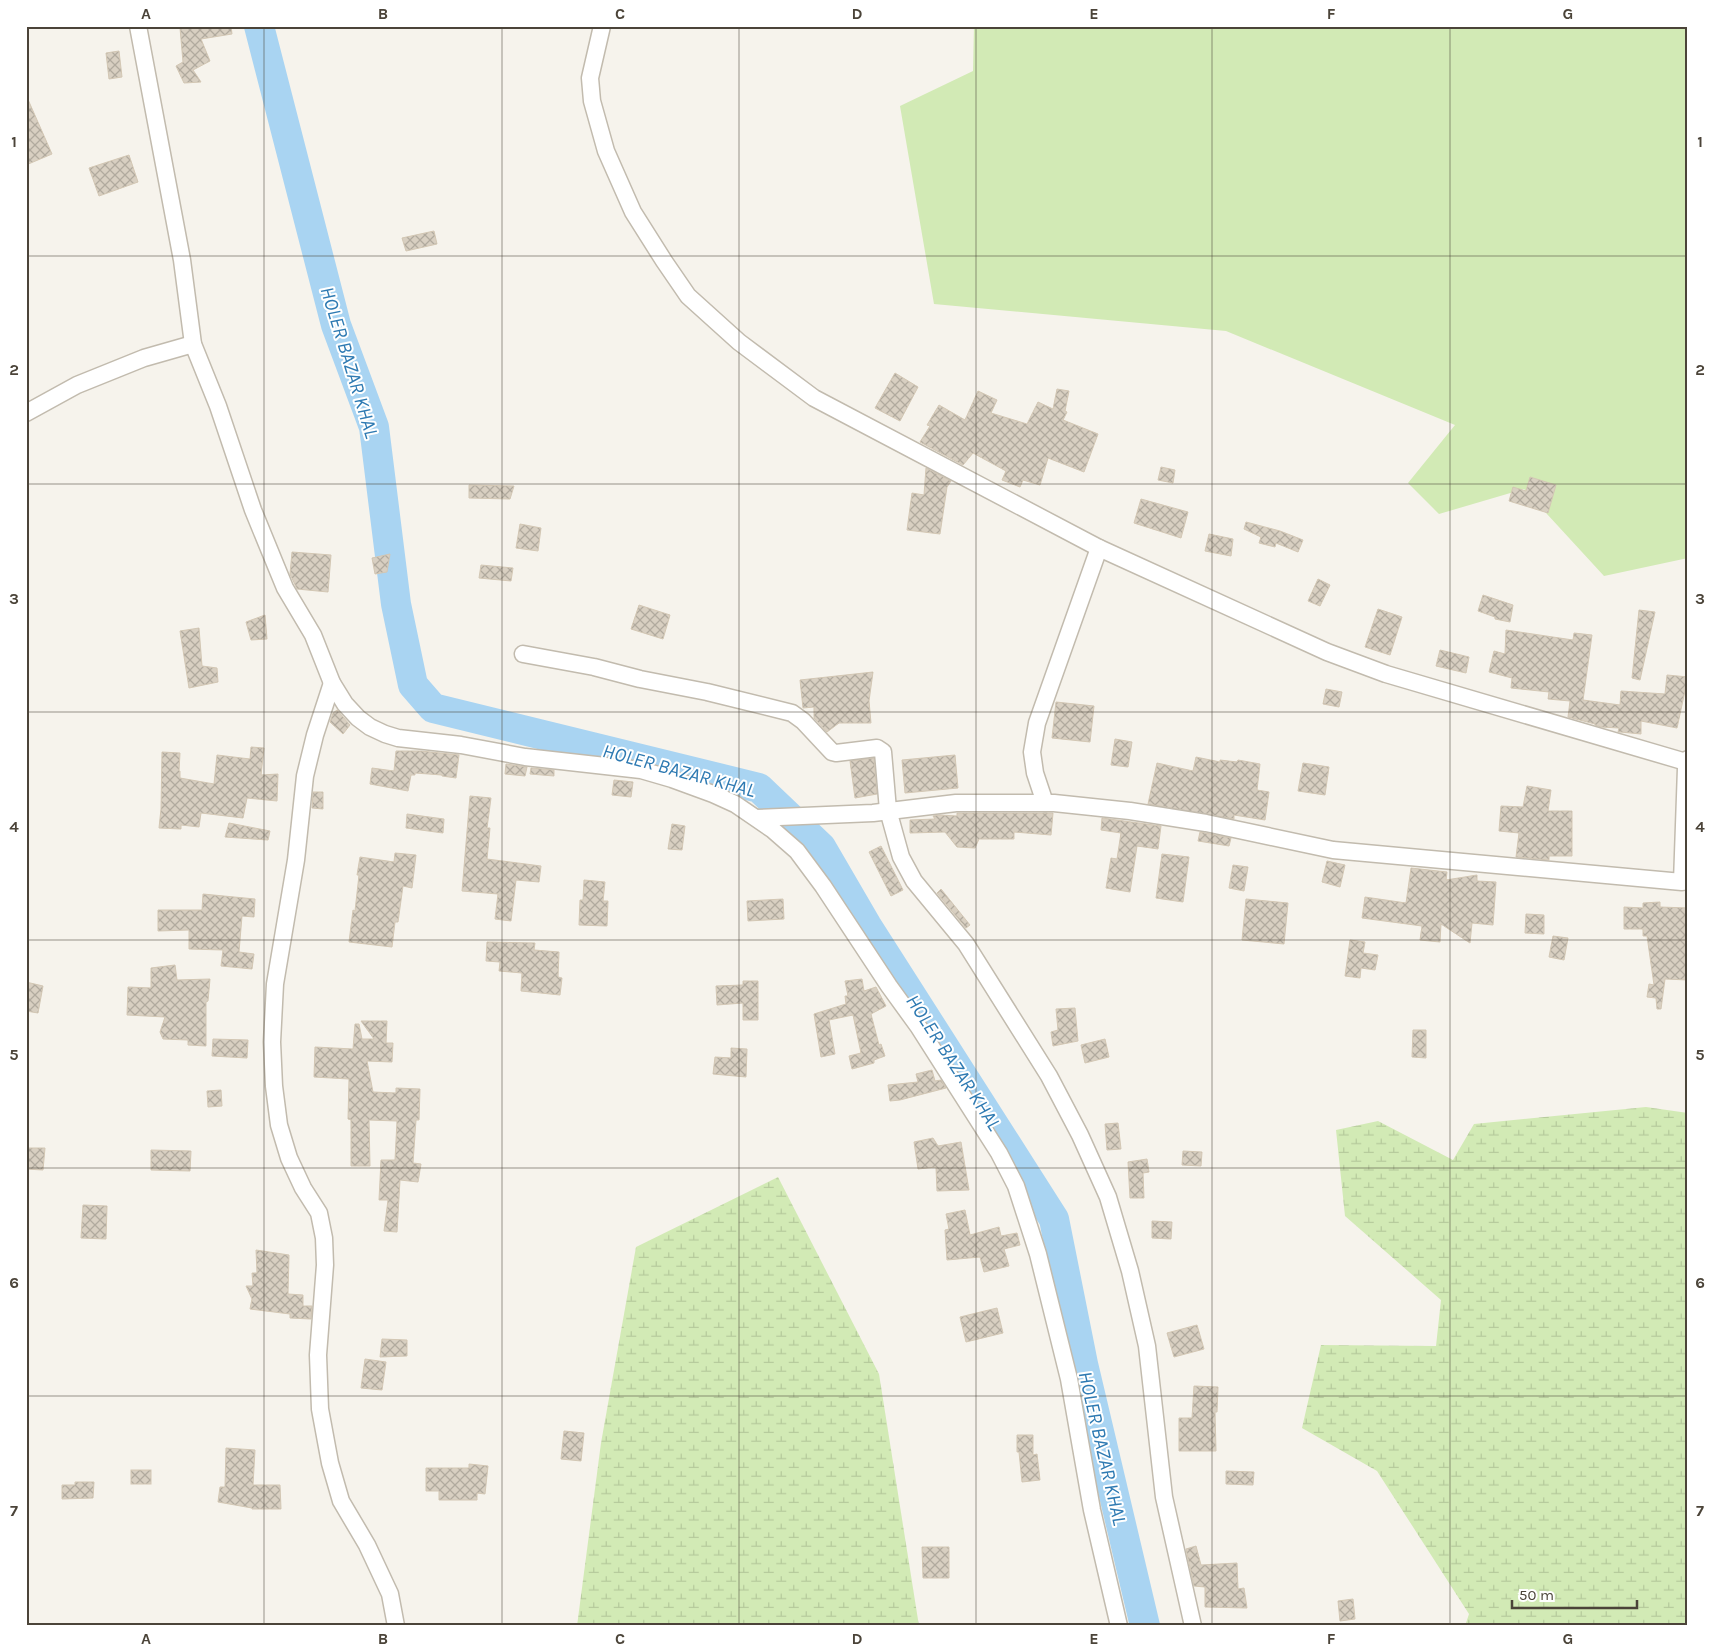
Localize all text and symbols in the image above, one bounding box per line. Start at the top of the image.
text: A [141,4,151,23]
text: B [378,4,388,23]
text: C [615,4,625,23]
text: D [852,4,863,23]
text: E [1089,4,1099,23]
text: F [1327,4,1336,23]
text: G [1563,4,1573,23]
text: 1 [11,132,17,151]
text: 1 [1697,132,1703,151]
water label: HOLER BAZAR KHAL [316,284,384,441]
text: 2 [9,360,19,379]
text: 2 [1695,360,1705,379]
text: 3 [9,589,19,608]
text: 3 [1695,589,1705,608]
water label: HOLER BAZAR KHAL [600,739,758,802]
text: 4 [9,817,19,836]
text: 4 [1695,817,1705,836]
water label: HOLER BAZAR KHAL [901,990,1006,1135]
text: 5 [9,1045,19,1064]
text: 5 [1695,1045,1705,1064]
text: 6 [9,1273,19,1292]
text: 6 [1695,1273,1705,1292]
water label: HOLER BAZAR KHAL [1074,1369,1132,1528]
text: 7 [10,1501,18,1520]
text: 7 [1696,1501,1704,1520]
scale bar [1512,1577,1636,1609]
text: 50 m [1519,1586,1554,1604]
text: A [141,1629,151,1648]
text: B [378,1629,388,1648]
text: C [615,1629,625,1648]
text: D [852,1629,863,1648]
text: E [1089,1629,1099,1648]
text: F [1327,1629,1336,1648]
text: G [1563,1629,1573,1648]

